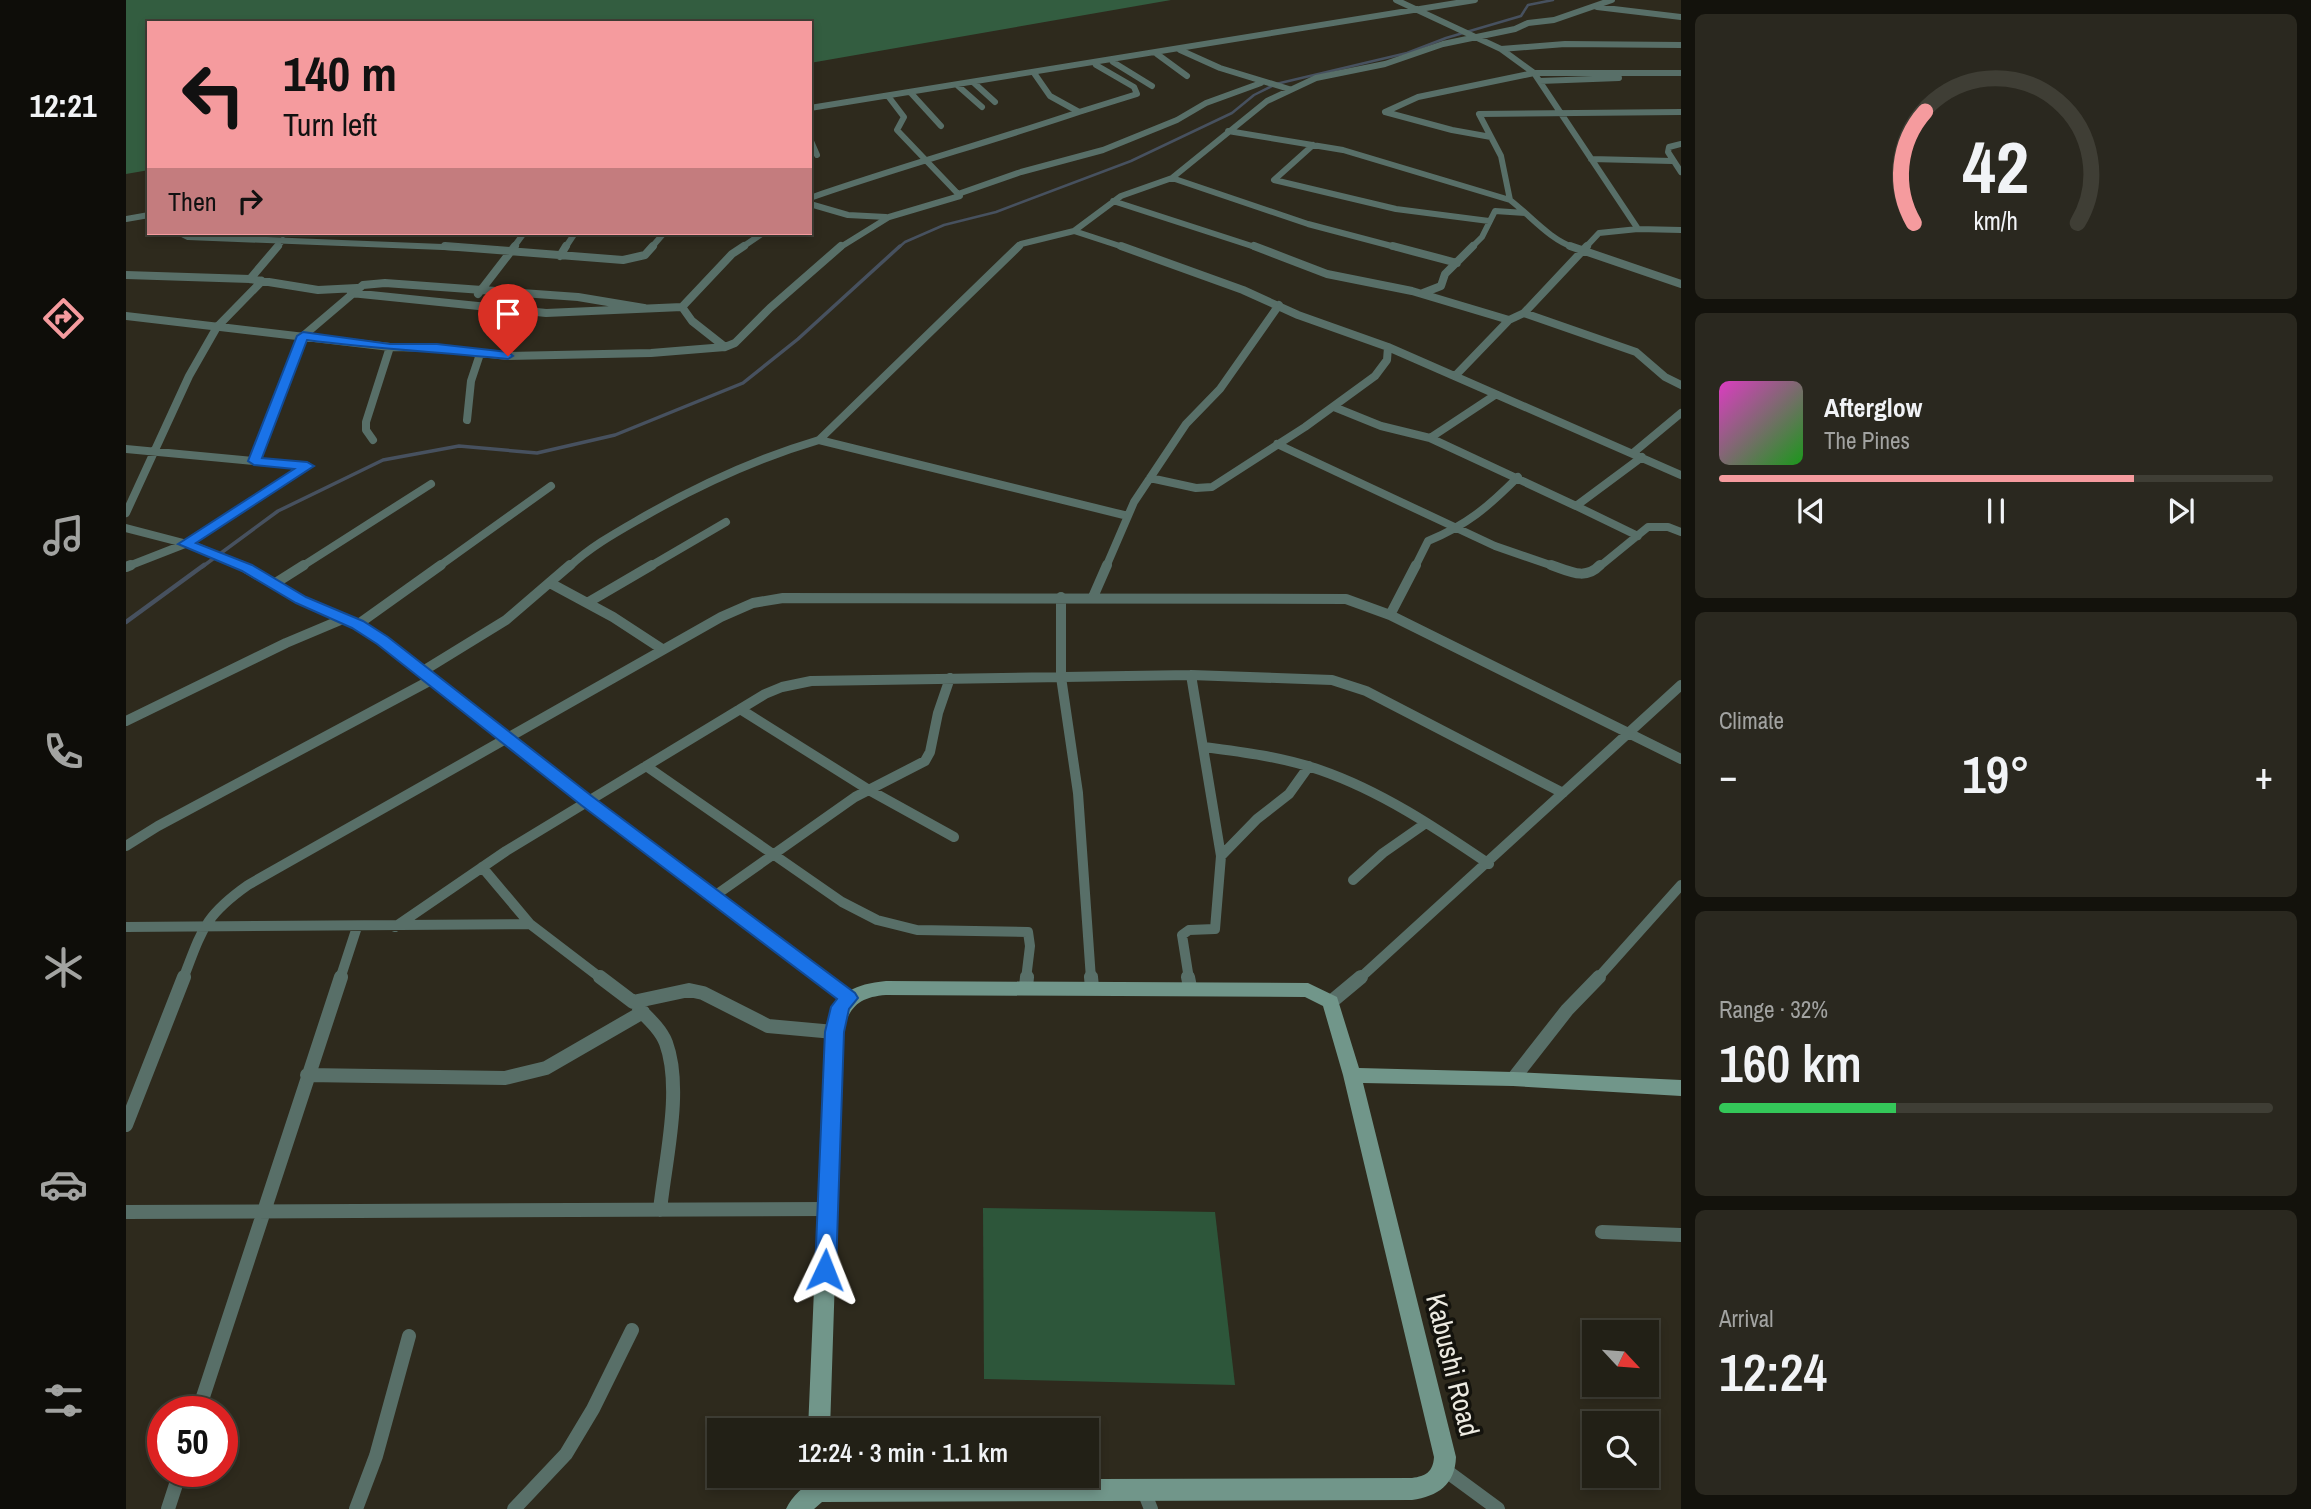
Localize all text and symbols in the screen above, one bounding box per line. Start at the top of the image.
text: 140 m [283,40,397,106]
icon: left [168,49,259,140]
text: 12:21 [29,84,97,127]
text: Turn left [283,103,377,146]
text: 42 [1963,118,2029,216]
icon: right [231,182,269,220]
text: Then [168,184,217,219]
text: km/h [1974,203,2018,237]
pin [478,284,538,356]
icon: directions [39,294,88,343]
icon: arrive [489,295,527,333]
text: Afterglow [1824,390,1922,425]
text: The Pines [1824,425,1910,456]
icon: previous [1792,492,1830,530]
icon: pause [1977,492,2015,530]
icon: next [2162,492,2200,530]
icon: music [39,511,88,560]
text: Climate [1719,705,1784,736]
icon: phone [39,727,88,776]
text: 19° [1962,739,2030,809]
text: − [1719,750,1737,801]
text: + [2255,750,2273,801]
icon: climate [39,943,88,992]
text: Range · 32% [1719,994,1828,1025]
text: 160 km [1719,1028,1862,1098]
icon: car [39,1160,88,1209]
position arrow [788,1233,862,1307]
street label: Kabushi Road [1417,1290,1489,1440]
text: Arrival [1719,1303,1774,1334]
north arrow [1582,1320,1659,1396]
map controls [1582,1320,1659,1488]
text: 12:24 [1719,1337,1827,1407]
icon: filters [39,1376,88,1425]
speed limit sign: 50 [147,1396,238,1487]
button: search [1582,1411,1659,1488]
text: 12:24 · 3 min · 1.1 km [798,1435,1008,1470]

